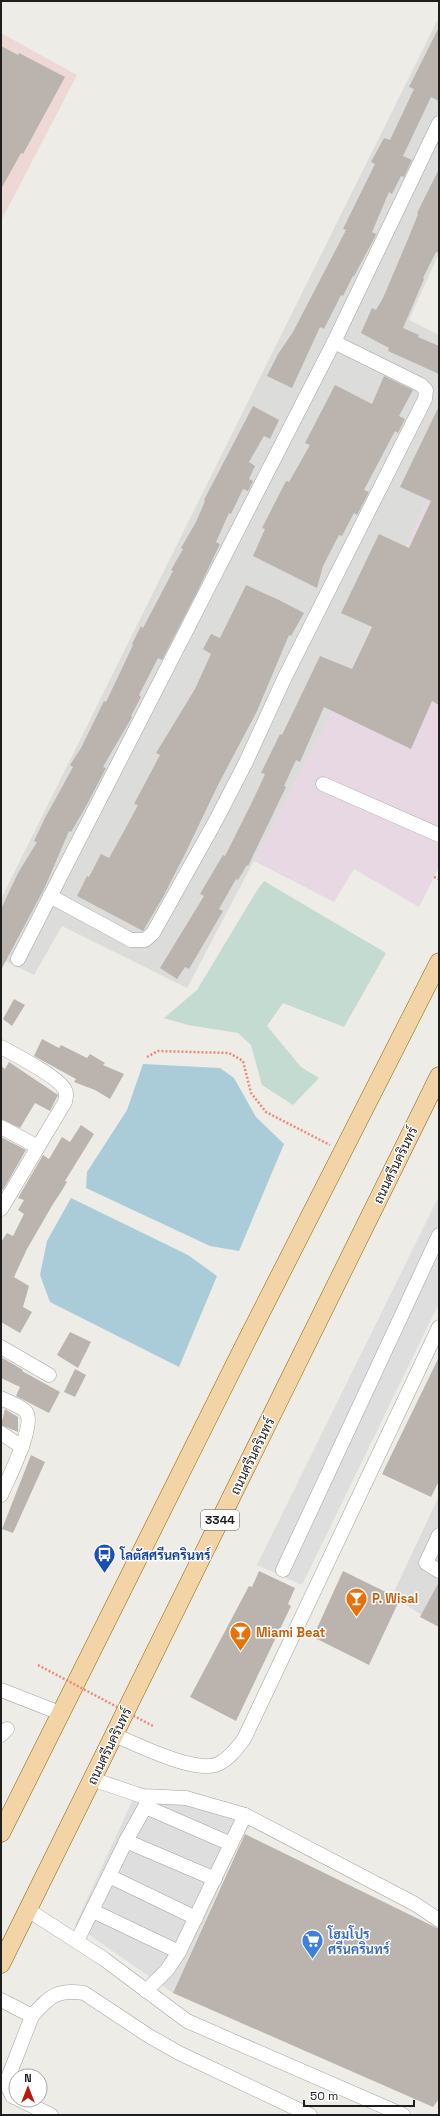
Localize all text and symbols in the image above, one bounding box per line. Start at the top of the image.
street label: ถนนศรีนครินทร์ [369,1123,421,1207]
street label: ถนนศรีนครินทร์ [226,1414,278,1498]
road number: 3344 [201,1510,239,1530]
bus stop icon: โลตัสศรีนครินทร์ [91,1542,117,1575]
place label: โลตัสศรีนครินทร์ [119,1546,212,1564]
bar icon: P. Wisal [343,1585,369,1618]
place label: P. Wisal [372,1590,418,1607]
bar icon: Miami Beat [228,1619,254,1652]
place label: Miami Beat [256,1624,325,1641]
street label: ถนนศรีนครินทร์ [83,1704,135,1788]
place label: โฮมโปร ศรีนครินทร์ [327,1925,391,1958]
supermarket icon: โฮมโปร ศรีนครินทร์ [300,1928,326,1961]
north arrow [8,2068,48,2108]
text: N [24,2071,32,2085]
scale bar [304,2082,414,2108]
text: 50 m [310,2088,338,2104]

